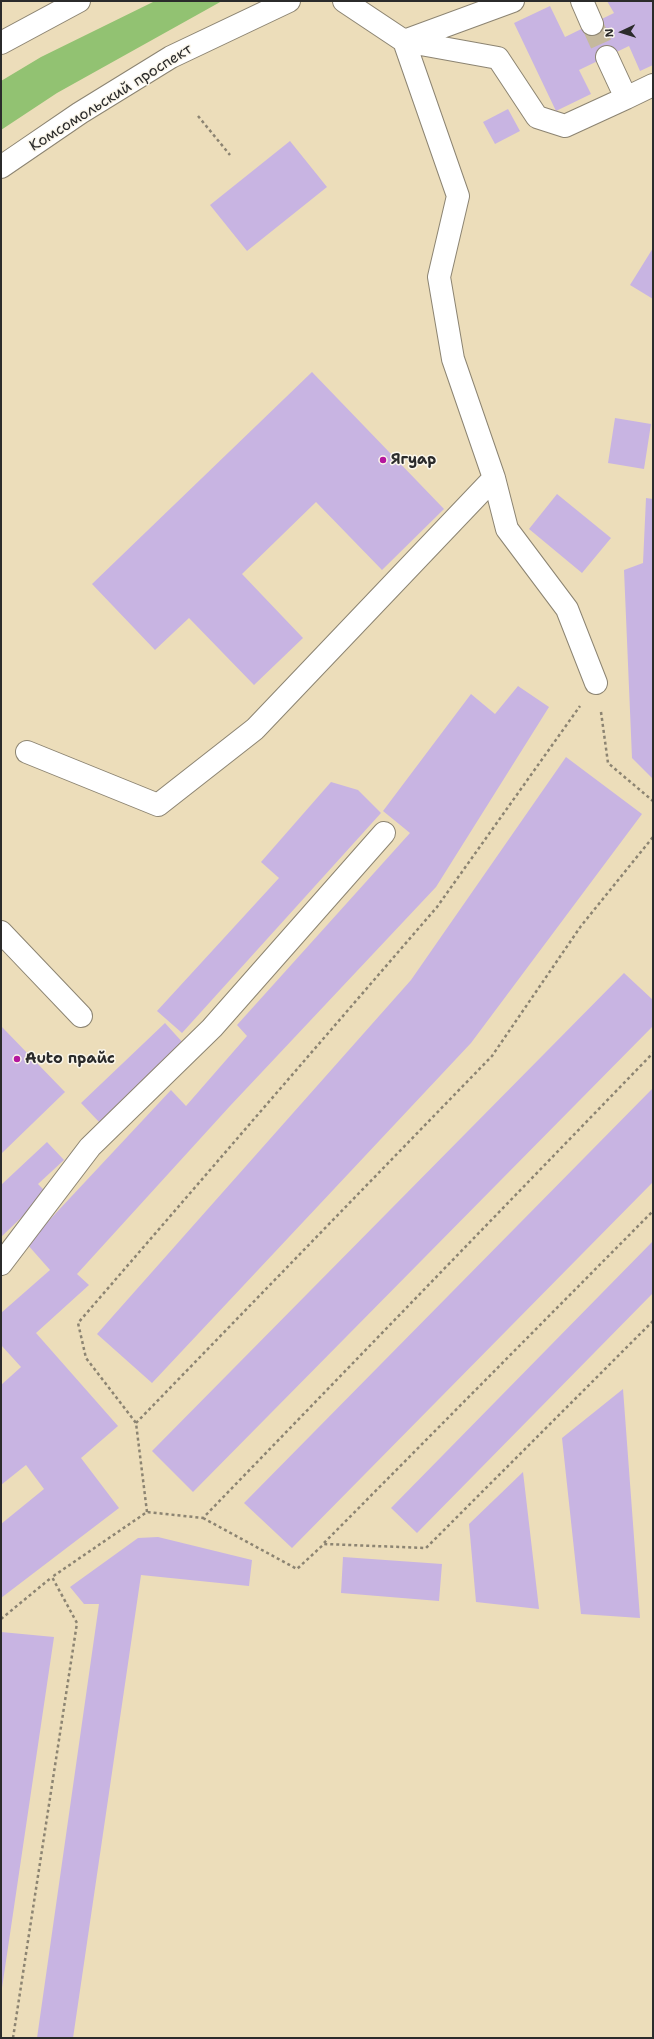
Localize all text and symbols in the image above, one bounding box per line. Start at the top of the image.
north arrow [602,12,642,52]
text: N [602,28,617,38]
street label: Комсомольский проспект [26,40,196,156]
place label: Ягуар [391,451,436,469]
marker: Ягуар [378,455,388,465]
place label: Auto прайс [25,1050,115,1068]
marker: Auto прайс [12,1054,22,1064]

